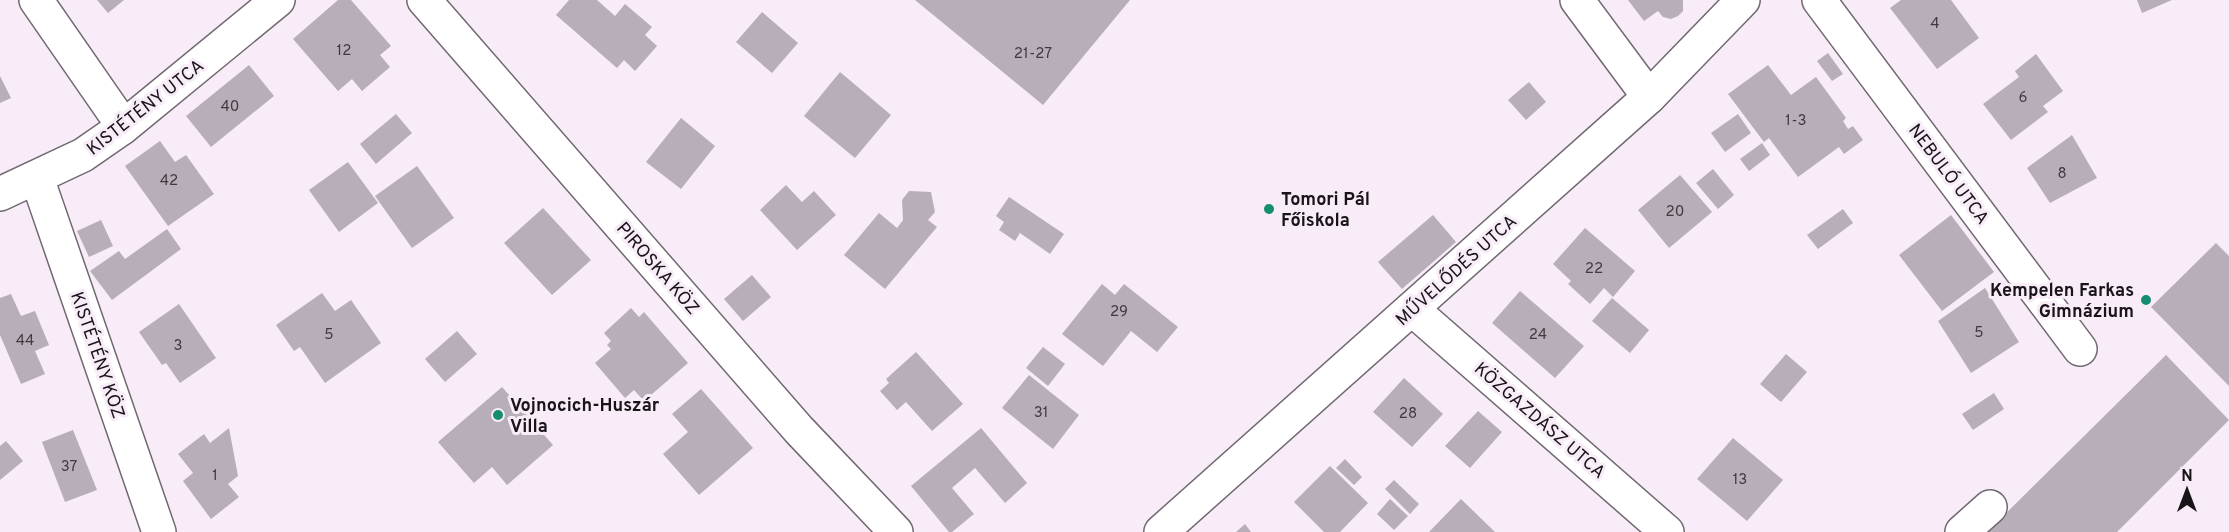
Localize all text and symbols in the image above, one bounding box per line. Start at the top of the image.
house number: 4 [1930,15,1940,34]
house number: 12 [337,42,351,61]
house number: 21-27 [1014,45,1052,64]
street label: KISTÉTÉNY UTCA [81,54,209,161]
house number: 6 [2019,89,2028,108]
house number: 40 [221,98,239,117]
house number: 1-3 [1785,112,1807,131]
street label: NEBULÓ UTCA [1902,119,1995,230]
house number: 8 [2057,165,2067,184]
house number: 42 [160,172,178,191]
place label: Tomori Pál Főiskola [1281,189,1370,233]
marker: Tomori Pál Főiskola [1262,202,1276,216]
house number: 20 [1666,203,1684,222]
street label: MŰVELŐDÉS UTCA [1390,209,1522,332]
street label: PIROSKA KÖZ [610,217,705,320]
house number: 22 [1585,260,1603,279]
place label: Kempelen Farkas Gimnázium [1990,280,2134,324]
street label: KISTÉTÉNY KÖZ [64,288,131,422]
marker: Kempelen Farkas Gimnázium [2139,293,2153,307]
house number: 29 [1110,303,1128,322]
house number: 5 [1974,324,1984,343]
house number: 5 [324,326,334,345]
house number: 24 [1529,326,1547,345]
house number: 44 [16,332,34,351]
house number: 3 [173,337,183,356]
street label: KÖZGAZDÁSZ UTCA [1469,356,1611,484]
place label: Vojnocich-Huszár Villa [510,395,660,439]
house number: 31 [1034,404,1048,423]
house number: 28 [1399,405,1417,424]
marker: Vojnocich-Huszár Villa [491,408,505,422]
house number: 37 [61,458,78,477]
north arrow [2157,460,2217,520]
house number: 1 [212,467,218,486]
text: N [2181,467,2193,487]
house number: 13 [1733,471,1747,490]

